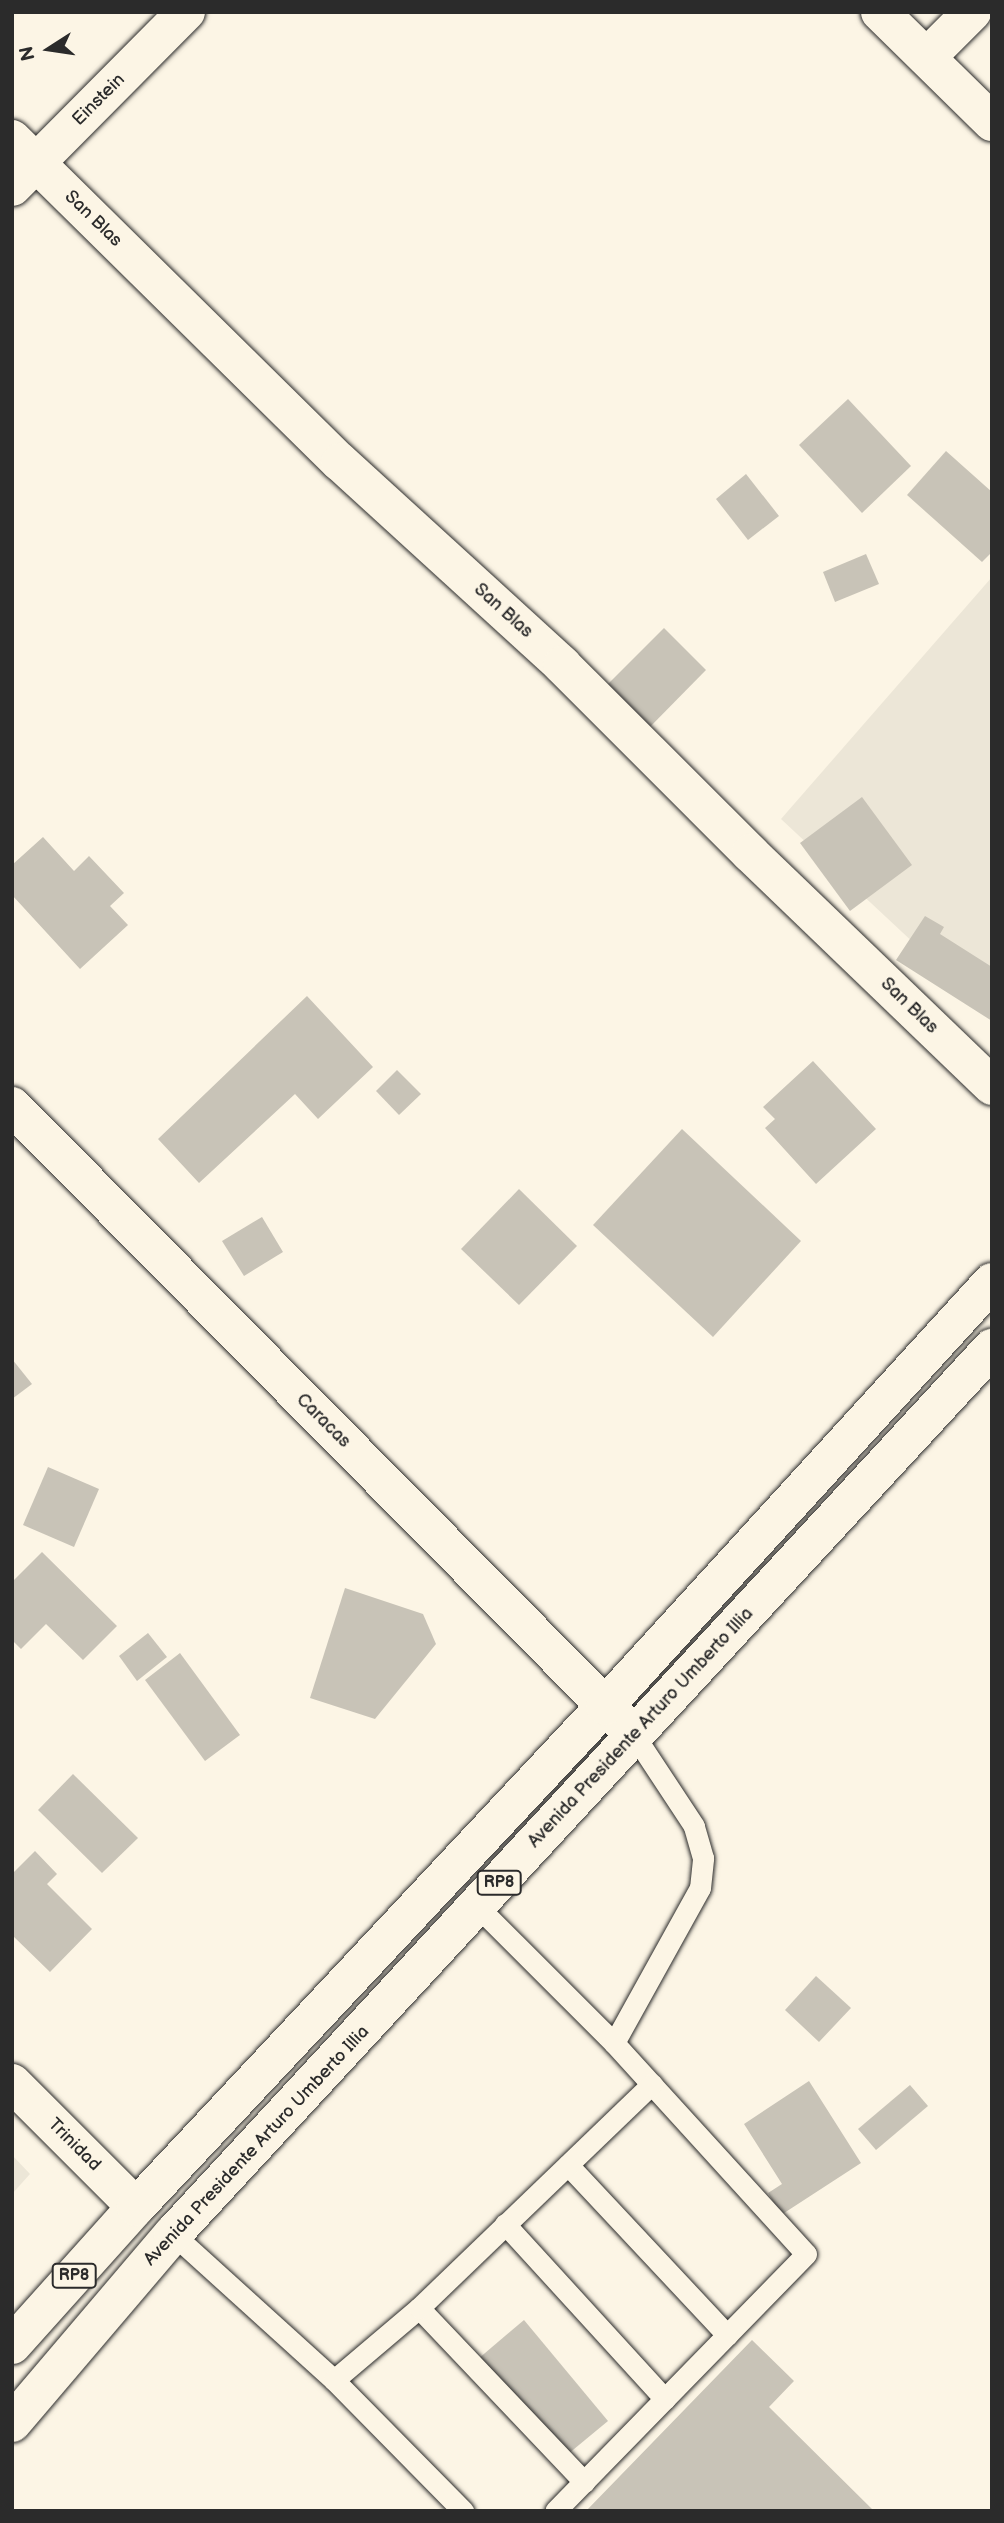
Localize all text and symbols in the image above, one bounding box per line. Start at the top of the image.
north arrow [14,14,84,84]
text: N [15,44,41,63]
street label: Einstein [68,69,130,131]
street label: San Blas [60,186,126,252]
street label: San Blas [469,579,537,643]
street label: San Blas [876,973,942,1039]
street label: Caracas [291,1389,355,1453]
street label: Avenida Presidente Arturo Umberto Illia [524,1603,758,1853]
road number: RP8 [476,1870,522,1896]
street label: Avenida Presidente Arturo Umberto Illia [140,2021,374,2271]
street label: Trinidad [43,2114,105,2176]
road number: RP8 [51,2264,97,2288]

